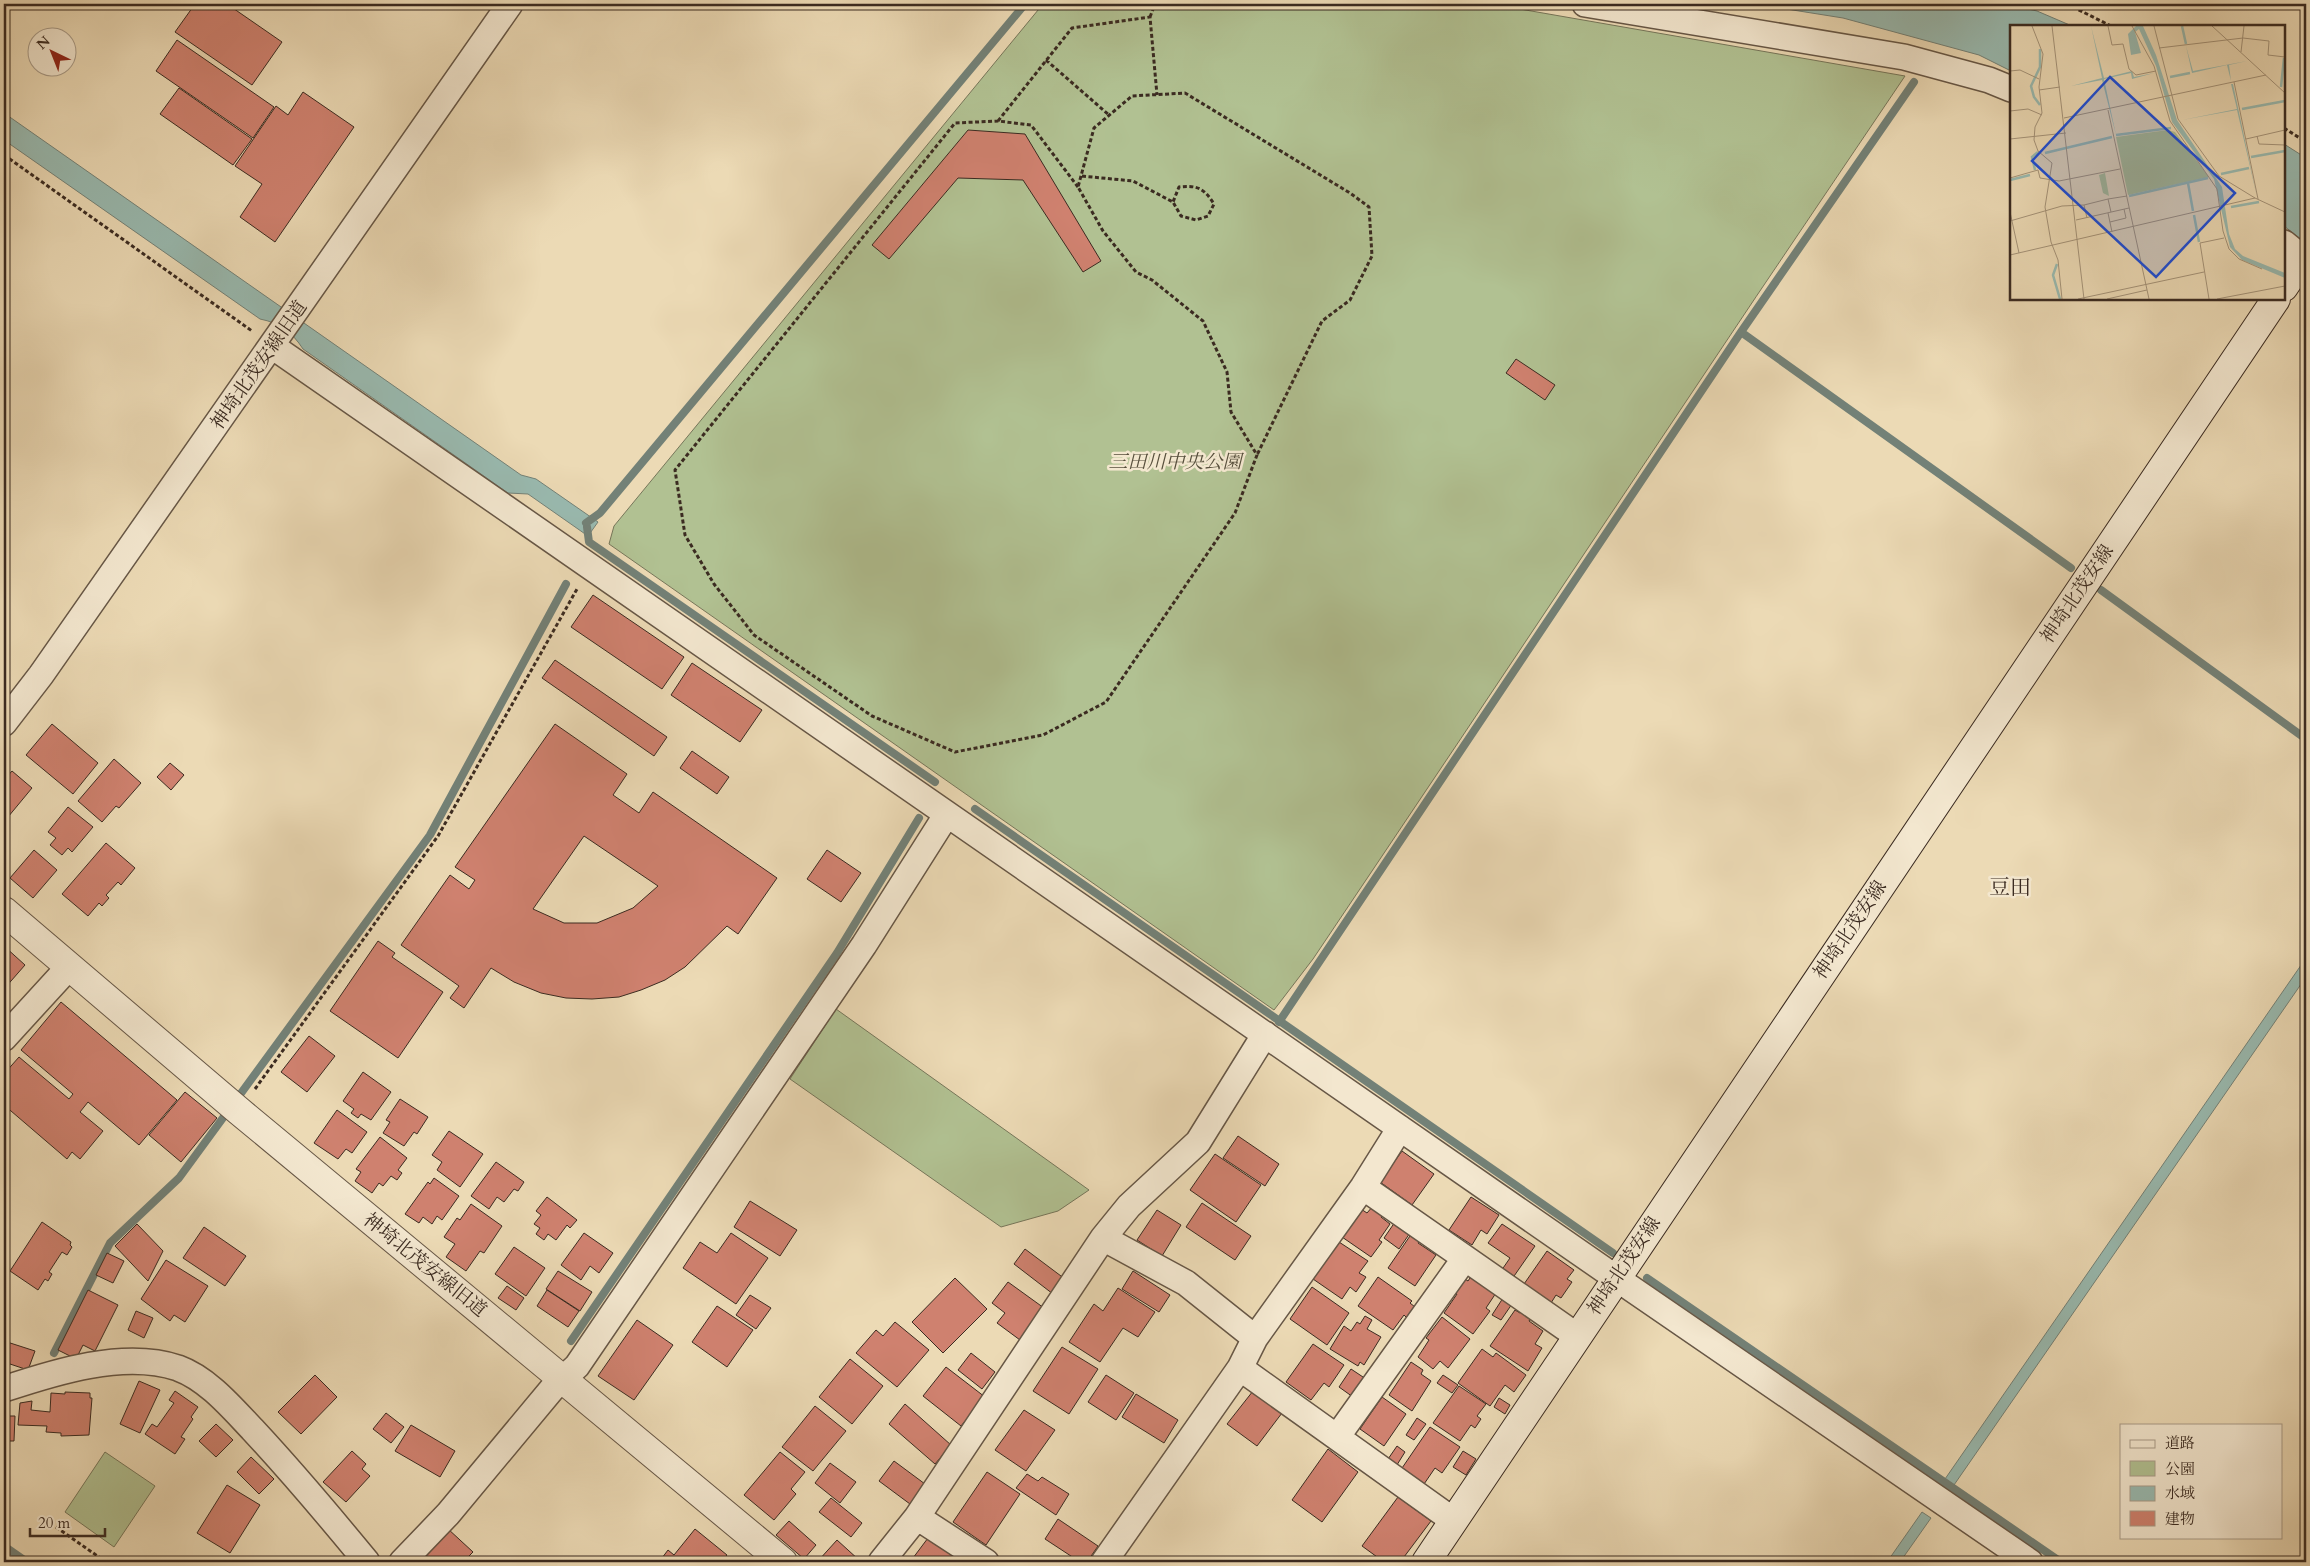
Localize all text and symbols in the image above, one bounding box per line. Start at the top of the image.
inset map [2010,25,2285,300]
north arrow [28,28,78,78]
text: N [33,32,54,54]
street label: 神埼北茂安線旧道 [205,295,313,435]
park label: 三田川中央公園 [1108,449,1244,475]
street label: 神埼北茂安線 [2034,539,2120,649]
district label: 豆田 [1989,873,2031,902]
street label: 神埼北茂安線 [1807,875,1893,985]
street label: 神埼北茂安線旧道 [358,1207,492,1323]
street label: 神埼北茂安線 [1581,1211,1667,1321]
legend [2120,1424,2282,1538]
text: 道路 [2165,1433,2195,1453]
text: 公園 [2165,1459,2195,1479]
text: 水域 [2165,1483,2195,1503]
scale bar [30,1506,105,1538]
text: 建物 [2165,1509,2195,1529]
text: 20 m [38,1513,70,1533]

